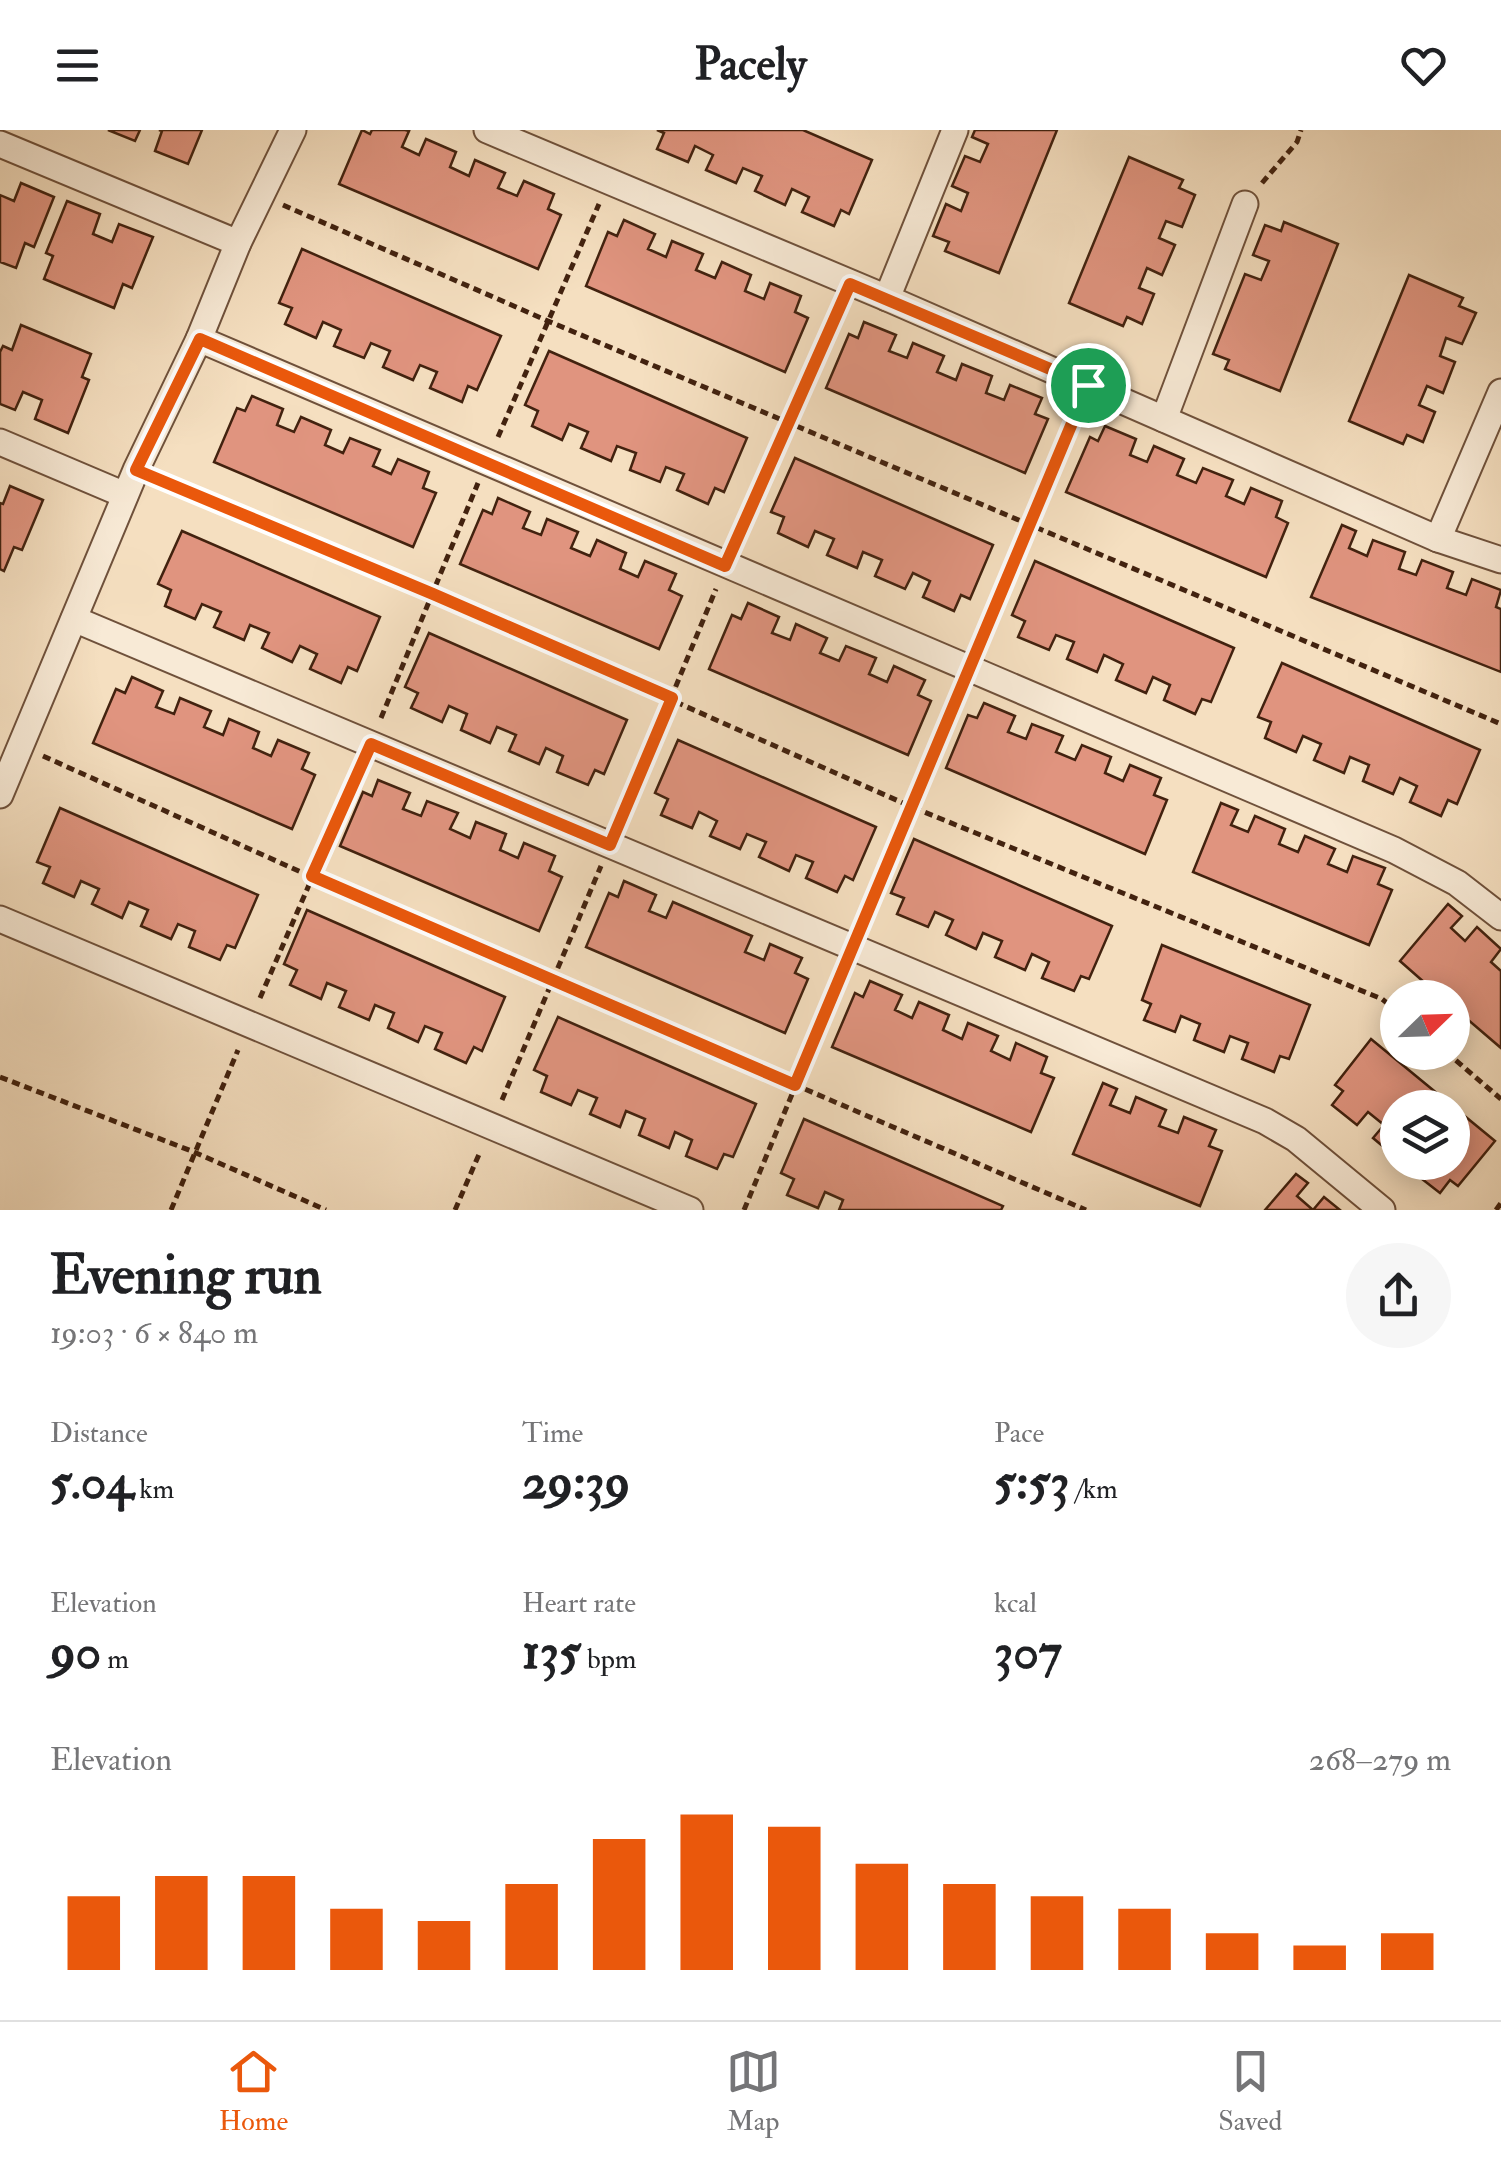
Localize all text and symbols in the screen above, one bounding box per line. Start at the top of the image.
text: Pacely [695,37,806,93]
icon: menu [50,38,105,93]
icon: heart [1396,38,1451,93]
pin [1046,343,1131,428]
icon: arrive [1061,358,1116,413]
north arrow [1380,980,1470,1070]
map controls [1380,980,1470,1180]
button: layers [1380,1090,1470,1180]
text: Evening run [50,1241,322,1310]
button: share [1346,1243,1451,1348]
text: 19:03 · 6 × 840 m [50,1313,258,1353]
text: Distance [50,1416,148,1451]
text: Time [522,1416,583,1451]
text: Pace [994,1416,1044,1451]
text: 5.04 [50,1451,133,1514]
text: 29:39 [522,1451,630,1514]
text: 5:53 [994,1451,1070,1514]
text: km [133,1472,174,1507]
text: /km [1070,1472,1118,1507]
text: Elevation [50,1586,157,1621]
text: Heart rate [522,1586,636,1621]
text: kcal [994,1586,1037,1621]
text: 90 [50,1621,101,1684]
text: 135 [522,1621,581,1684]
text: 307 [994,1621,1062,1684]
text: m [101,1642,129,1677]
text: bpm [581,1642,637,1677]
text: Elevation [50,1740,172,1780]
text: 268–279 m [1309,1740,1451,1780]
tab: Home [219,2044,288,2139]
tab: Map [726,2044,781,2139]
tab: Saved [1218,2044,1282,2139]

